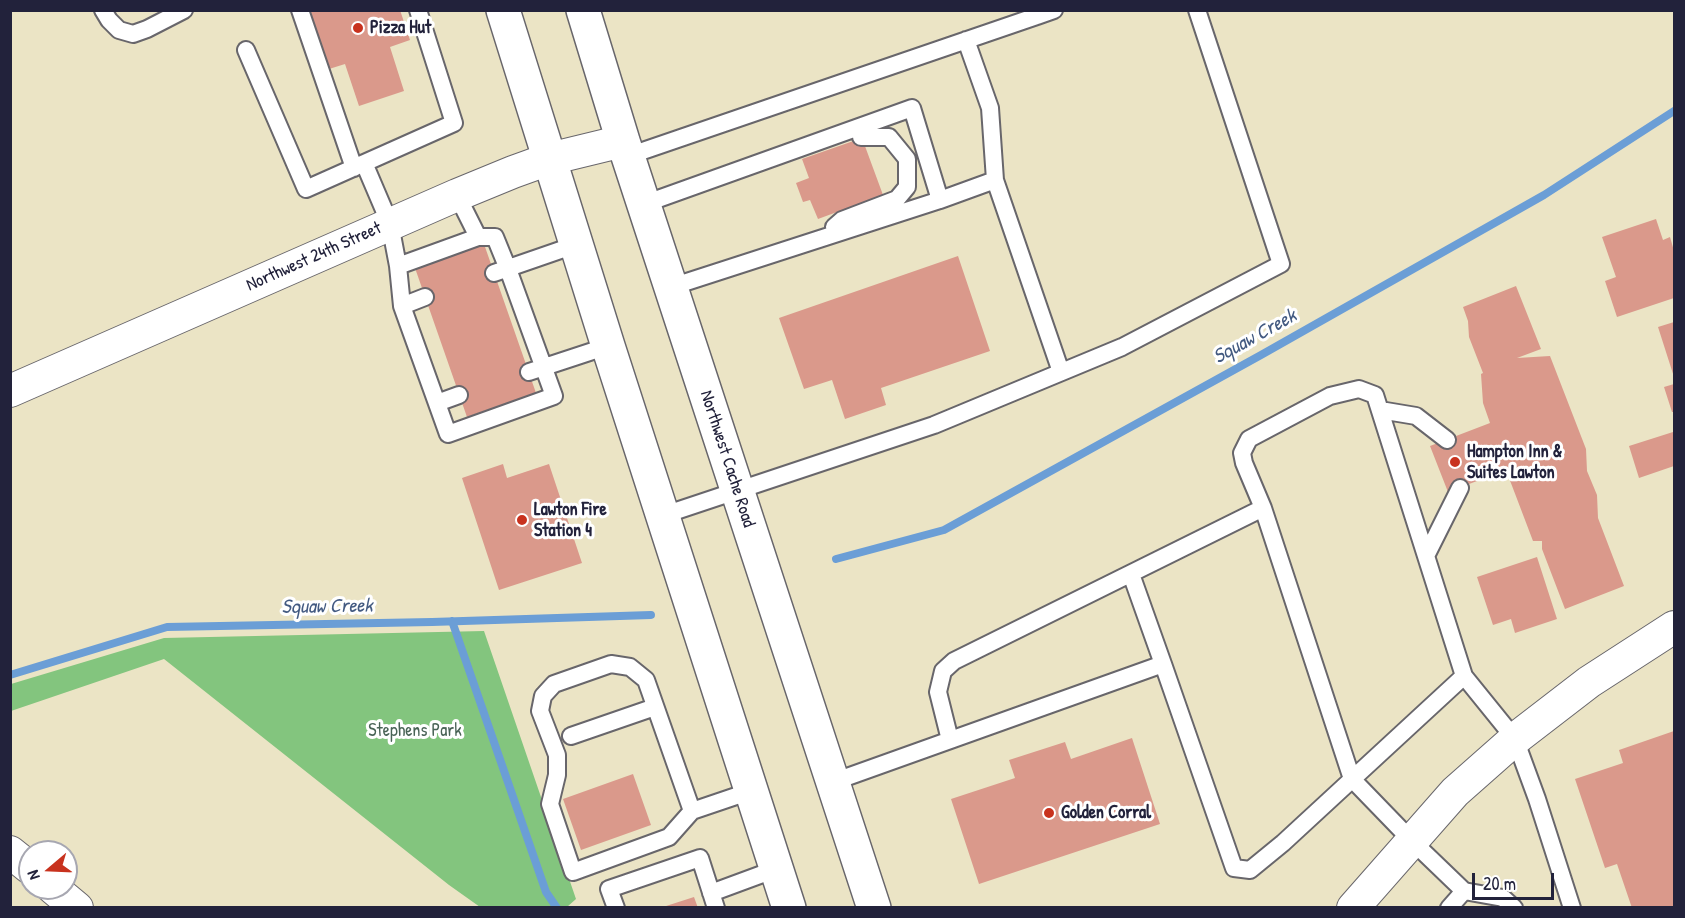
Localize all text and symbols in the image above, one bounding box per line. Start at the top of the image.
place label: Pizza Hut [370,17,431,39]
marker: Pizza Hut [351,21,365,35]
street label: Northwest 24th Street [243,218,385,296]
water label: Squaw Creek [1209,304,1301,370]
street label: Northwest Cache Road [695,388,759,530]
place label: Hampton Inn & Suites Lawton [1467,441,1562,484]
marker: Hampton Inn & Suites Lawton [1448,455,1462,469]
place label: Lawton Fire Station 4 [534,499,607,542]
marker: Lawton Fire Station 4 [515,513,529,527]
water label: Squaw Creek [281,594,373,620]
park label: Stephens Park [368,720,462,742]
place label: Golden Corral [1061,802,1151,824]
marker: Golden Corral [1042,806,1056,820]
north arrow [18,840,78,900]
scale bar [1475,861,1558,899]
text: N [21,868,45,883]
text: 20 m [1483,871,1516,896]

